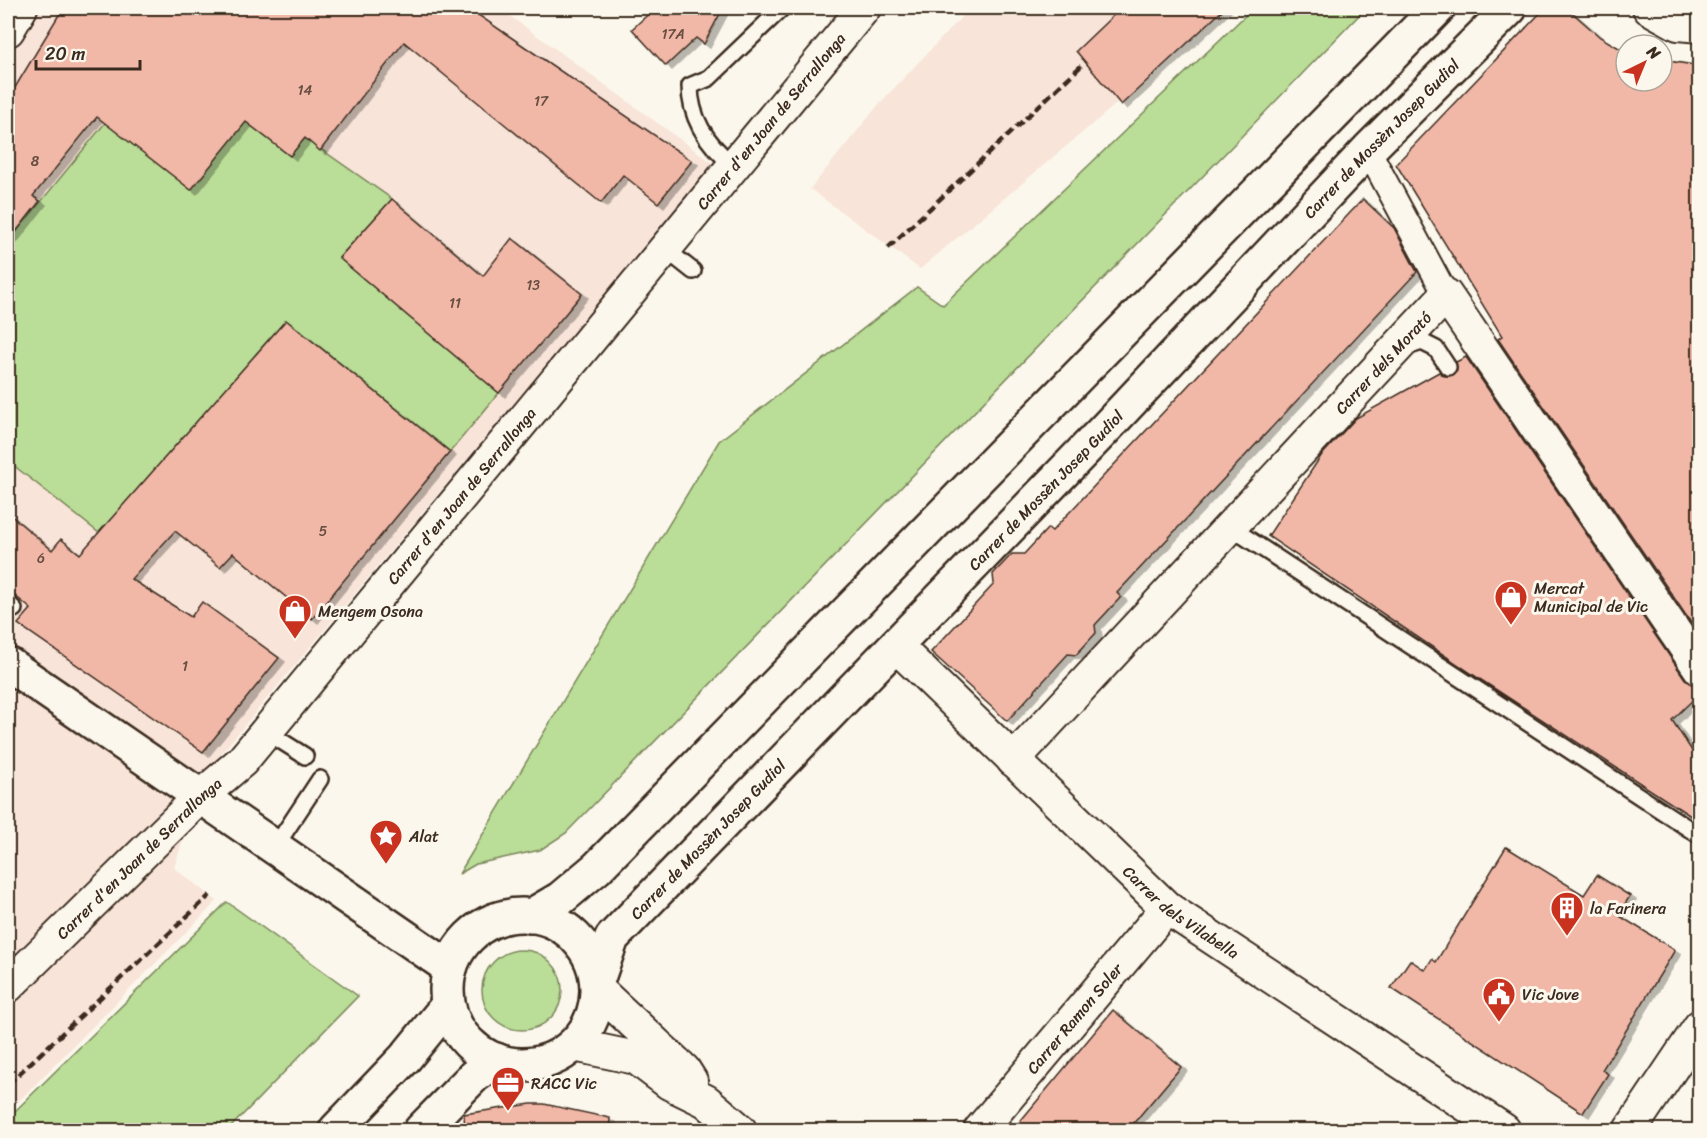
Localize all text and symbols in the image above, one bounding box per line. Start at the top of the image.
house number: 17A [661,22,685,47]
street label: Carrer d'en Joan de Serrallonga [688,26,853,216]
scale bar [36,33,140,71]
north arrow [1614,33,1674,93]
text: N [1639,37,1668,67]
text: 20 m [45,38,85,70]
street label: Carrer de Mossèn Josep Gudiol [1296,51,1467,225]
house number: 14 [298,78,313,103]
house number: 17 [534,89,549,114]
house number: 8 [31,149,40,174]
house number: 13 [526,273,540,298]
house number: 11 [449,291,461,316]
street label: Carrer dels Morató [1327,304,1439,421]
street label: Carrer d'en Joan de Serrallonga [379,400,544,591]
street label: Carrer de Mossèn Josep Gudiol [961,403,1131,577]
house number: 5 [319,519,328,544]
house number: 6 [37,546,45,571]
place label: Mercat Municipal de Vic [1534,574,1648,621]
shop icon: Mercat Municipal de Vic [1493,579,1529,626]
shop icon: Mengem Osona [277,593,313,640]
place label: Mengem Osona [318,597,423,626]
house number: 1 [182,654,188,679]
street label: Carrer de Mossèn Josep Gudiol [623,752,793,926]
street label: Carrer d'en Joan de Serrallonga [49,769,229,946]
place icon: Alat [368,818,404,865]
place label: Alat [408,822,439,851]
street label: Carrer dels Vilabella [1116,858,1245,967]
building icon: la Farinera [1549,890,1585,937]
place label: la Farinera [1590,894,1667,923]
street label: Carrer Ramon Soler [1018,955,1131,1081]
public building icon: Vic Jove [1481,976,1517,1023]
place label: Vic Jove [1522,980,1579,1009]
office icon: RACC Vic [490,1065,526,1112]
place label: RACC Vic [531,1069,597,1098]

